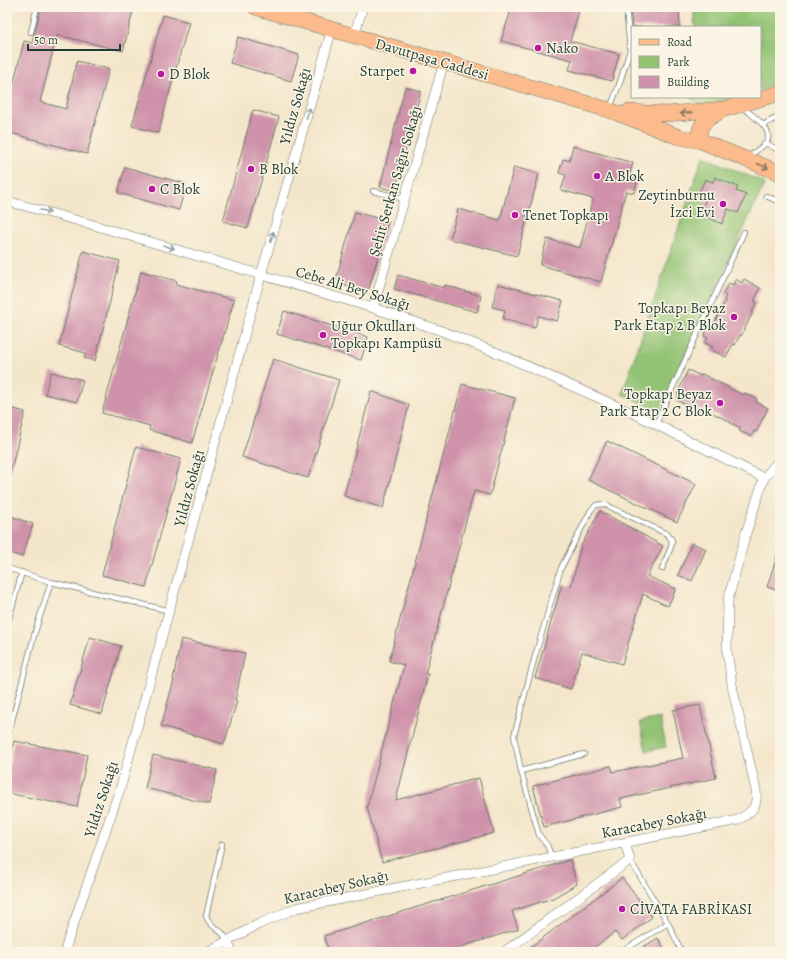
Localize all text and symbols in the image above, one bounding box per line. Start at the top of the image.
scale bar [28,26,120,52]
legend [631,26,761,98]
text: 50 m [34,32,58,48]
street label: Davutpaşa Caddesi [373,33,491,85]
text: Road [667,34,693,50]
place label: Nako [546,38,578,58]
marker: Nako [533,43,543,53]
text: Park [667,54,690,70]
place label: Starpet [360,61,405,81]
place label: D Blok [169,64,211,84]
street label: Yıldız Sokağı [274,65,316,148]
marker: Starpet [408,66,418,76]
marker: D Blok [156,69,166,79]
text: Building [667,74,709,90]
street label: Şehit Serkan Sağır Sokağı [364,103,426,259]
one-way arrow [305,106,312,119]
one-way arrow [680,109,693,116]
place label: B Blok [259,159,299,179]
one-way arrow [757,163,769,171]
marker: B Blok [246,164,256,174]
place label: A Blok [604,166,645,186]
marker: A Blok [592,171,602,181]
place label: C Blok [160,179,200,199]
marker: C Blok [147,184,157,194]
place label: Zeytinburnu İzci Evi [638,185,716,222]
marker: Zeytinburnu İzci Evi [718,199,728,209]
place label: Tenet Topkapı [523,205,609,225]
one-way arrow [38,208,51,215]
marker: Tenet Topkapı [510,210,520,220]
one-way arrow [269,231,276,244]
one-way arrow [163,244,176,251]
street label: Cebe Ali Bey Sokağı [293,261,413,315]
place label: Topkapı Beyaz Park Etap 2 B Blok [614,298,727,335]
marker: Topkapı Beyaz Park Etap 2 B Blok [729,312,739,322]
place label: Uğur Okulları Topkapı Kampüsü [331,316,443,353]
marker: Uğur Okulları Topkapı Kampüsü [318,330,328,340]
place label: Topkapı Beyaz Park Etap 2 C Blok [599,384,713,421]
marker: Topkapı Beyaz Park Etap 2 C Blok [715,398,725,408]
street label: Yıldız Sokağı [169,447,209,530]
street label: Yıldız Sokağı [79,758,123,841]
street label: Karacabey Sokağı [600,803,708,843]
street label: Karacabey Sokağı [282,865,390,909]
place label: CİVATA FABRİKASI [630,899,752,919]
marker: CİVATA FABRİKASI [617,904,627,914]

